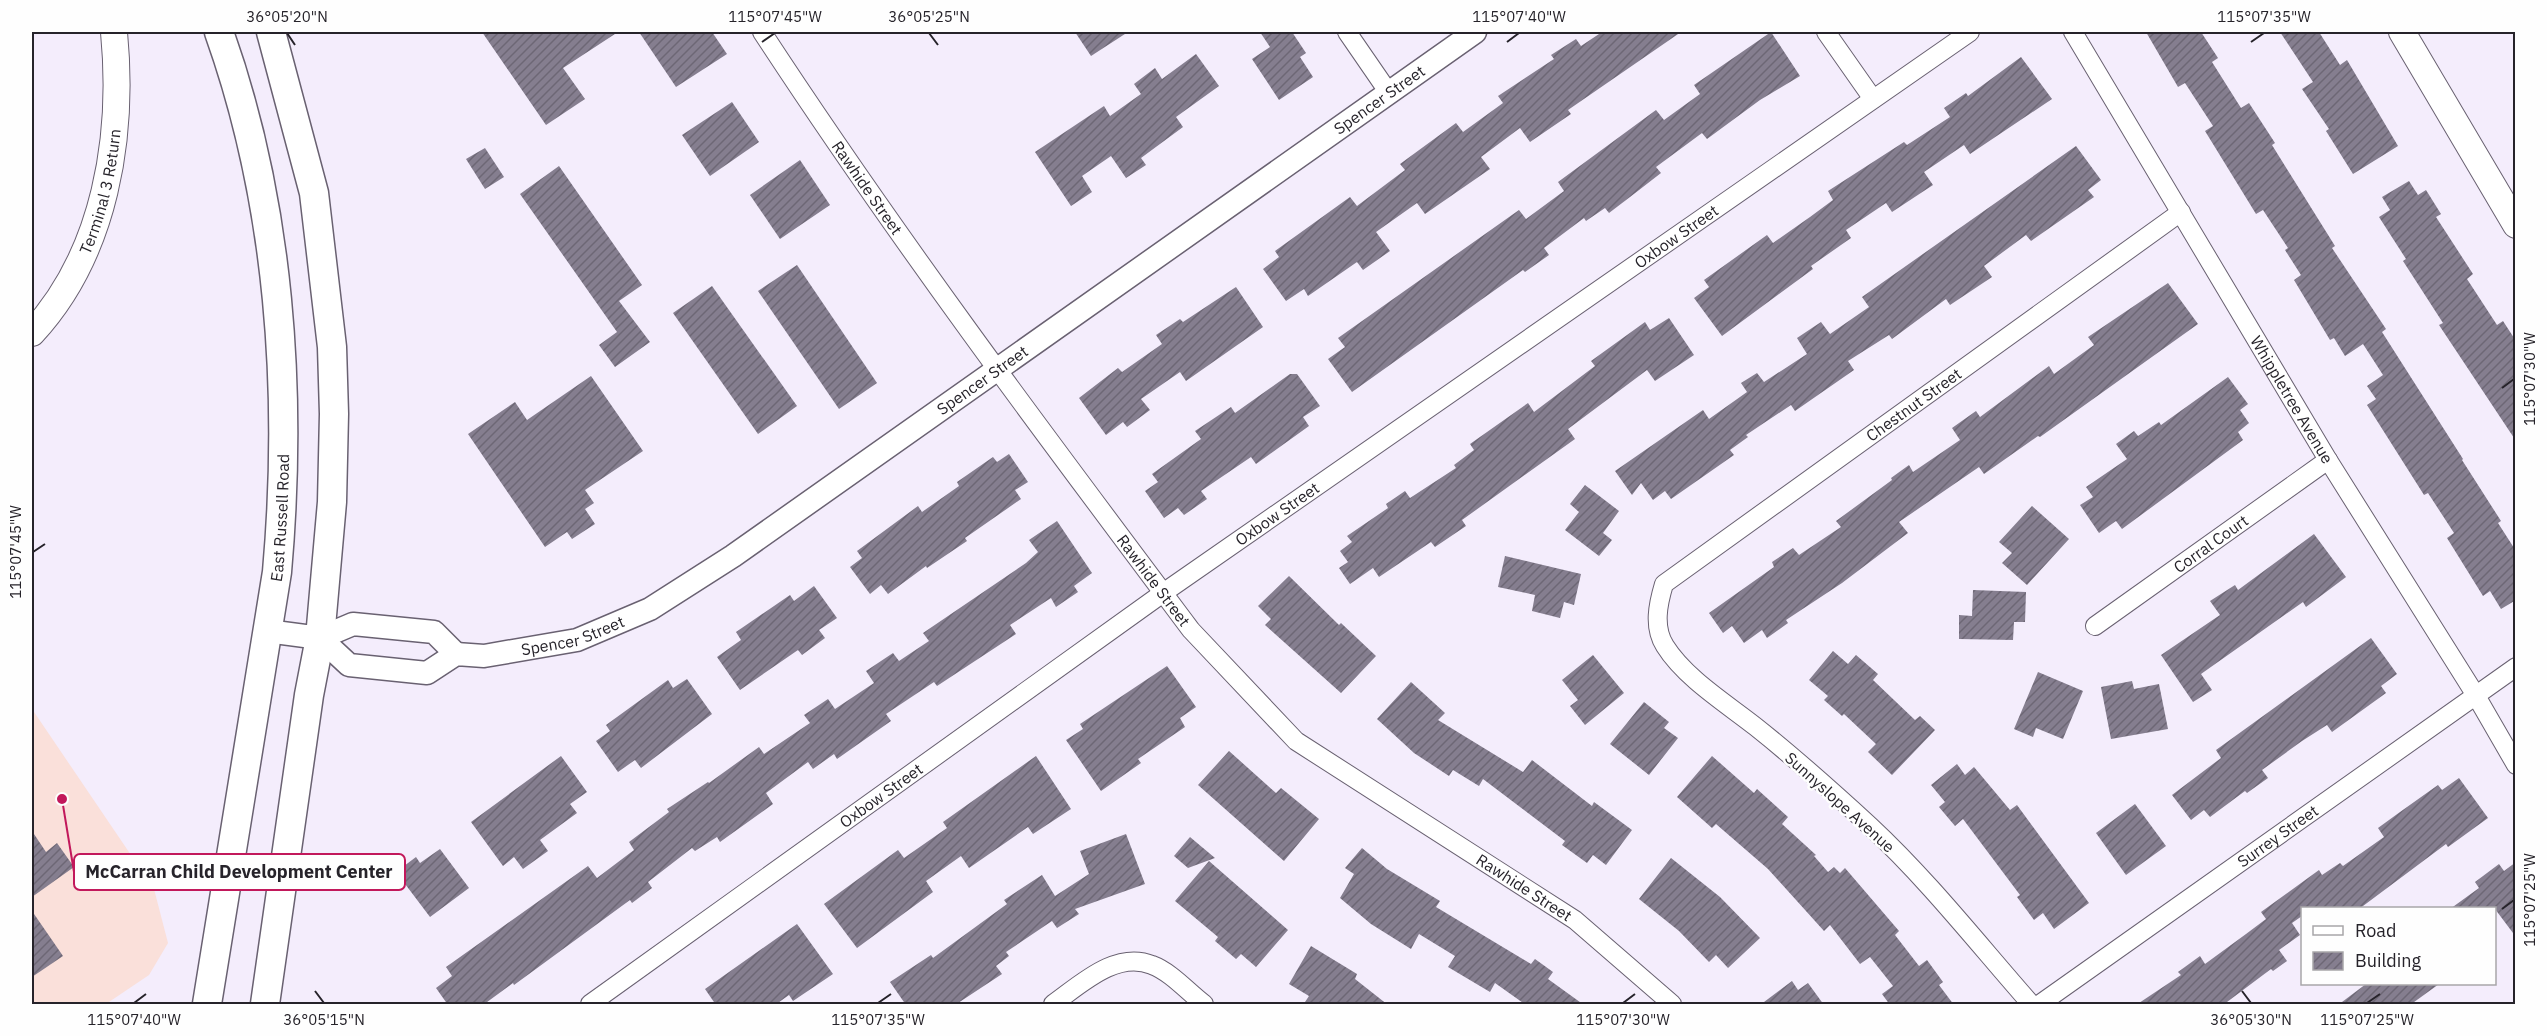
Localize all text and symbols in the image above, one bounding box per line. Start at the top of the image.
text: 36°05'20"N [246,7,328,26]
text: 115°07'45"W [728,7,822,26]
text: 36°05'25"N [888,7,970,26]
text: 115°07'40"W [1472,7,1566,26]
text: 115°07'35"W [2217,7,2311,26]
street label: Spencer Street [1330,61,1429,139]
street label: Terminal 3 Return [75,128,125,257]
street label: Rawhide Street [828,137,907,238]
street label: Oxbow Street [1630,200,1722,272]
street label: Whippletree Avenue [2246,332,2338,467]
text: 115°07'30"W [2520,332,2539,426]
street label: Spencer Street [933,341,1032,419]
street label: Chestnut Street [1862,363,1965,445]
street label: East Russell Road [266,454,293,583]
street label: Oxbow Street [1231,478,1323,550]
text: 115°07'45"W [6,505,25,599]
street label: Corral Court [2169,510,2252,577]
street label: Rawhide Street [1113,530,1195,630]
street label: Spencer Street [520,611,627,659]
street label: Sunnyslope Avenue [1781,747,1899,857]
street label: Oxbow Street [835,759,926,832]
street label: Surrey Street [2233,800,2322,871]
street label: Rawhide Street [1473,849,1576,925]
text: 115°07'25"W [2520,853,2539,947]
callout: McCarran Child Development Center [74,854,405,890]
text: McCarran Child Development Center [85,860,393,883]
legend [2301,907,2496,985]
text: Road [2355,919,2396,942]
text: Building [2355,949,2422,972]
text: 115°07'40"W [87,1010,181,1029]
text: 36°05'15"N [283,1010,365,1029]
text: 115°07'35"W [831,1010,925,1029]
text: 115°07'30"W [1576,1010,1670,1029]
text: 36°05'30"N [2210,1010,2292,1029]
text: 115°07'25"W [2320,1010,2414,1029]

